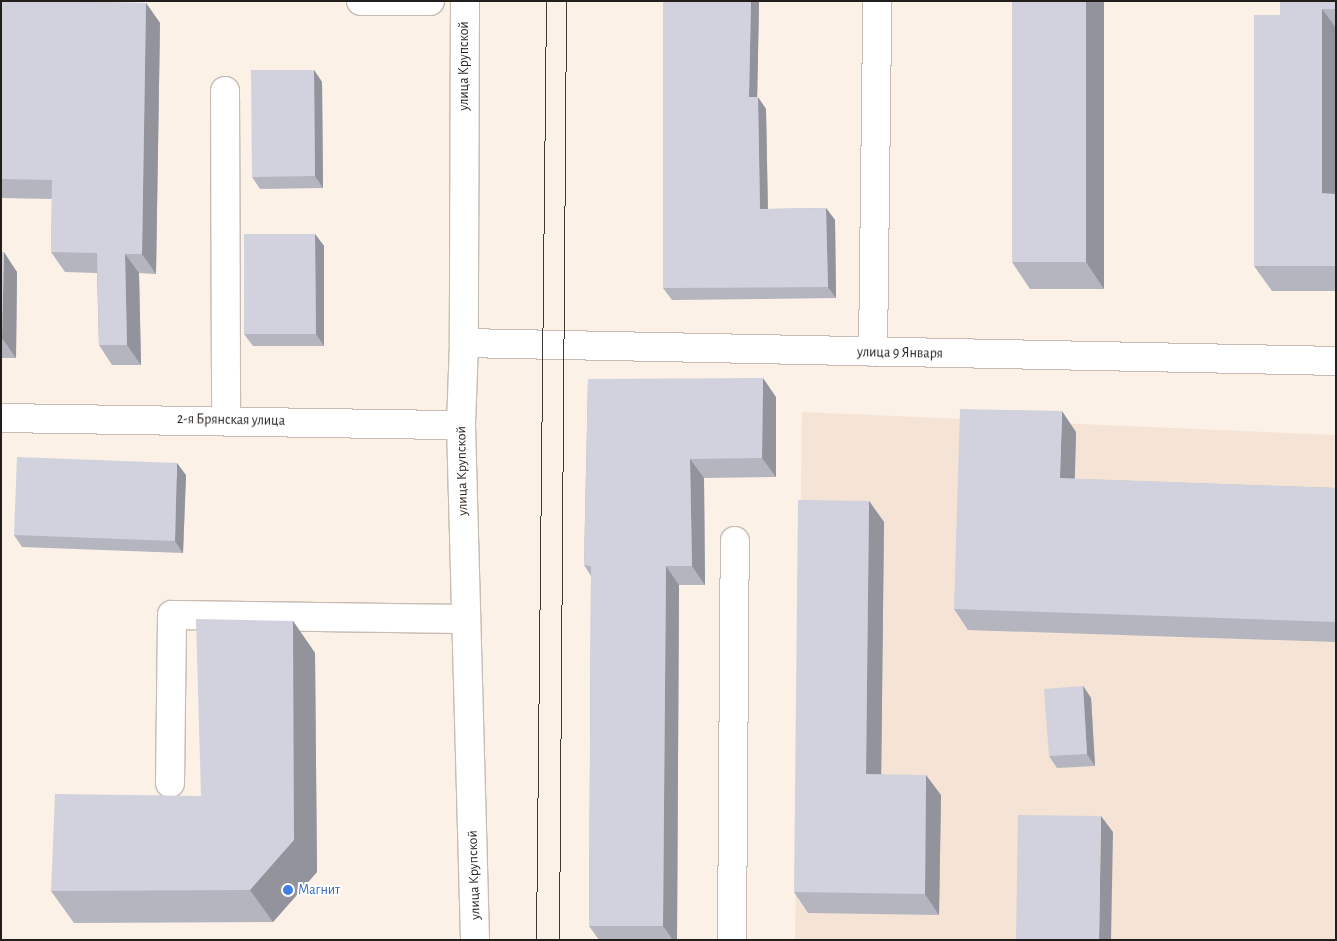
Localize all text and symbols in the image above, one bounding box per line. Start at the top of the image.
street label: улица Крупской [456,21,472,111]
street label: улица 9 Января [857,344,943,362]
street label: 2-я Брянская улица [177,411,285,429]
street label: улица Крупской [453,426,471,516]
street label: улица Крупской [464,830,484,920]
place label: Магнит [298,882,340,898]
marker: Магнит [282,884,294,896]

